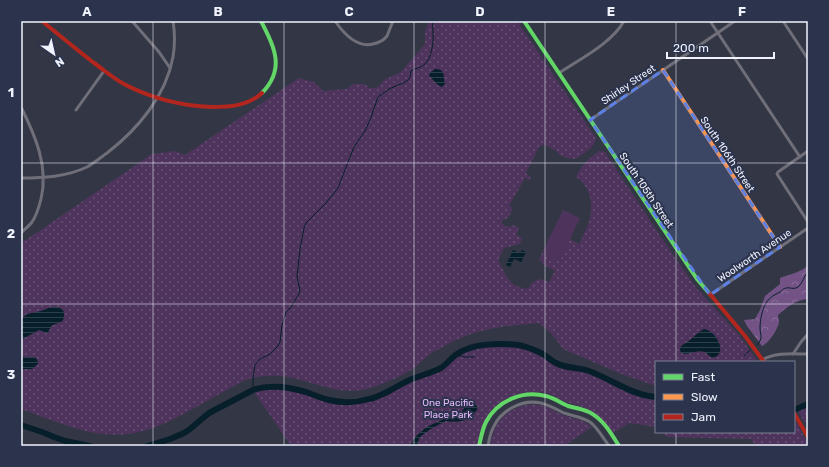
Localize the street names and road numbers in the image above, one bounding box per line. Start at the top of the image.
street label: Shirley Street [599,62,658,107]
street label: South 106th Street [697,115,757,195]
street label: South 105th Street [616,151,676,231]
street label: Woolworth Avenue [715,226,794,285]

